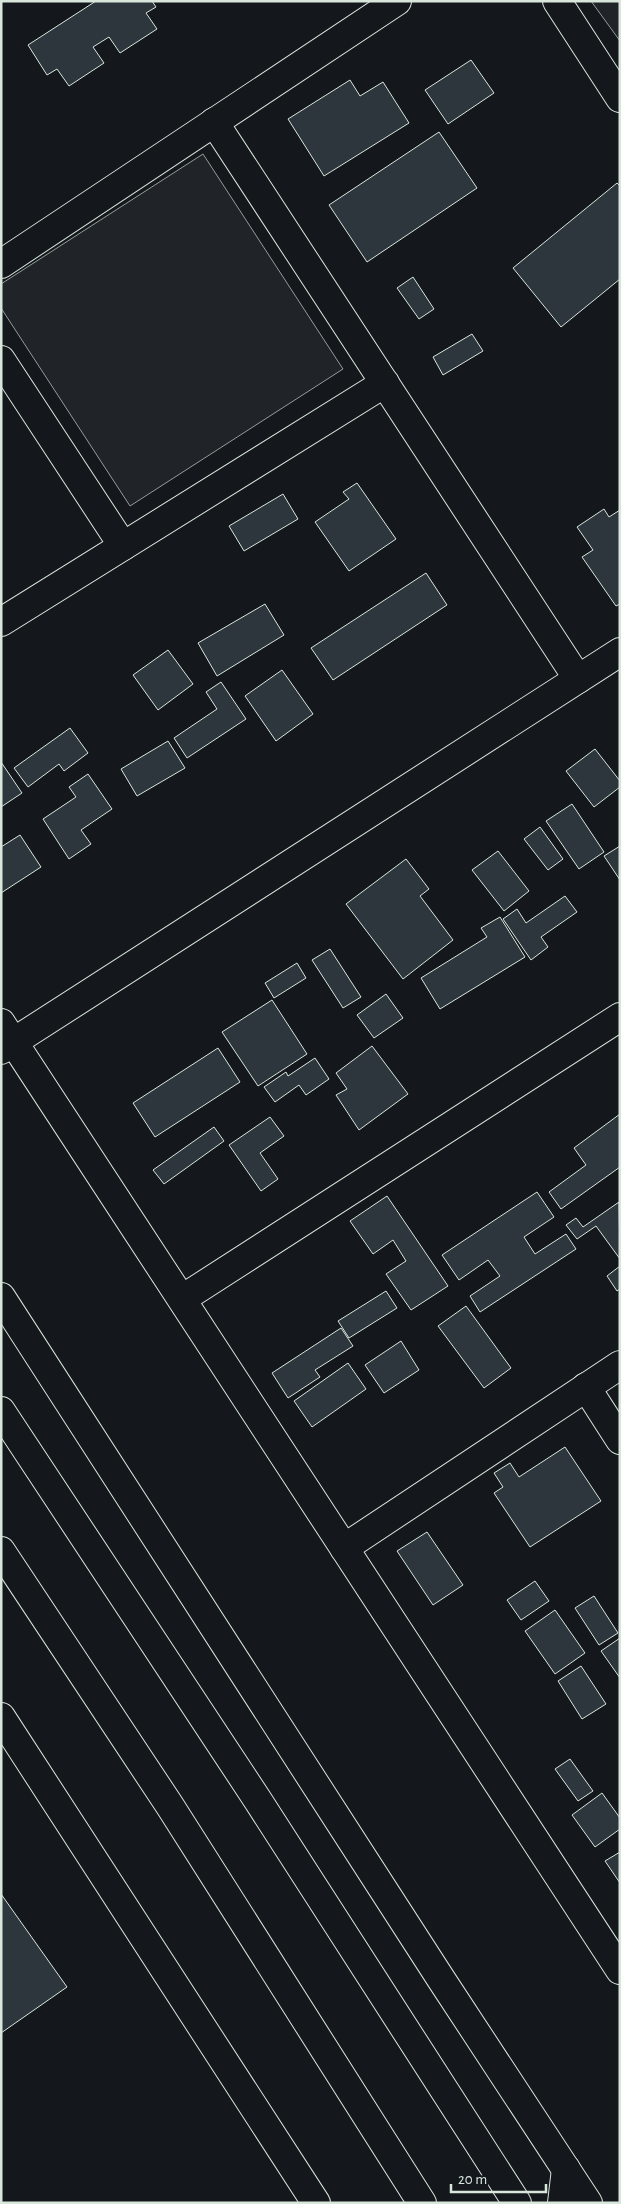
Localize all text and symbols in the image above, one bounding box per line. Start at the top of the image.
scale bar [451,2162,546,2194]
text: 20 m [458,2172,487,2187]

